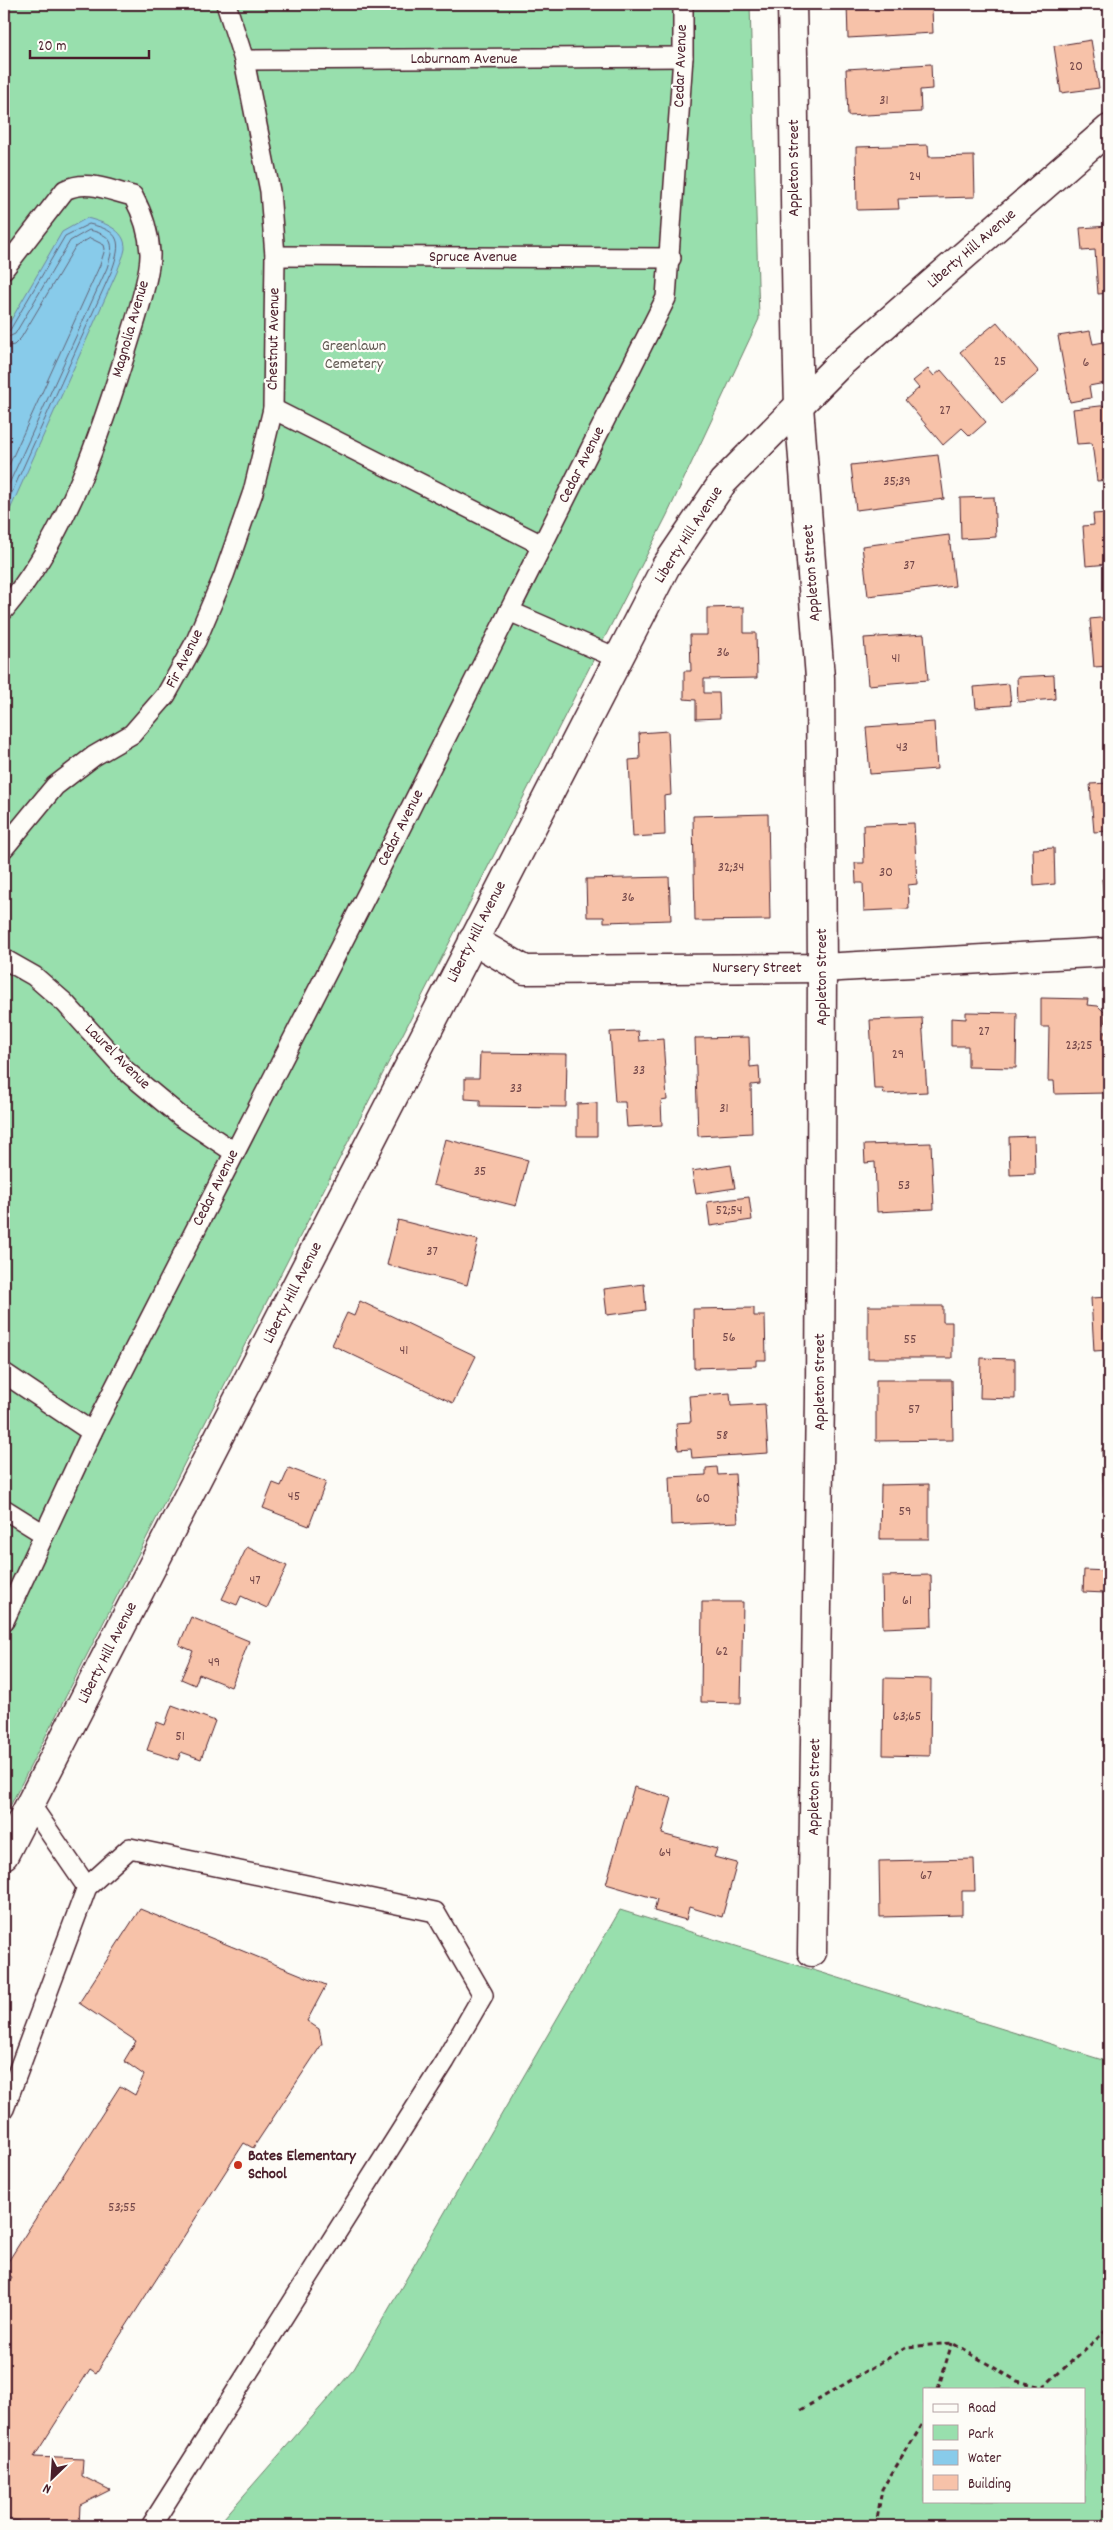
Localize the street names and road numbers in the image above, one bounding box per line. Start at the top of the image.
street label: Cedar Avenue [668,24,694,108]
street label: Laburnam Avenue [410,48,518,71]
street label: Appleton Street [783,119,806,217]
street label: Liberty Hill Avenue [922,204,1022,294]
street label: Spruce Avenue [429,246,517,269]
street label: Magnolia Avenue [106,278,156,380]
street label: Chestnut Avenue [262,288,286,390]
street label: Cedar Avenue [553,423,611,507]
street label: Liberty Hill Avenue [649,482,729,588]
street label: Appleton Street [797,524,827,622]
street label: Fir Avenue [160,626,210,692]
street label: Cedar Avenue [372,786,430,870]
street label: Liberty Hill Avenue [441,877,513,987]
street label: Appleton Street [811,928,834,1026]
street label: Nursery Street [712,957,802,980]
street label: Laurel Avenue [79,1019,155,1095]
street label: Cedar Avenue [187,1146,245,1230]
street label: Liberty Hill Avenue [257,1238,329,1348]
street label: Appleton Street [809,1333,832,1431]
street label: Liberty Hill Avenue [72,1598,144,1708]
street label: Appleton Street [803,1738,827,1836]

